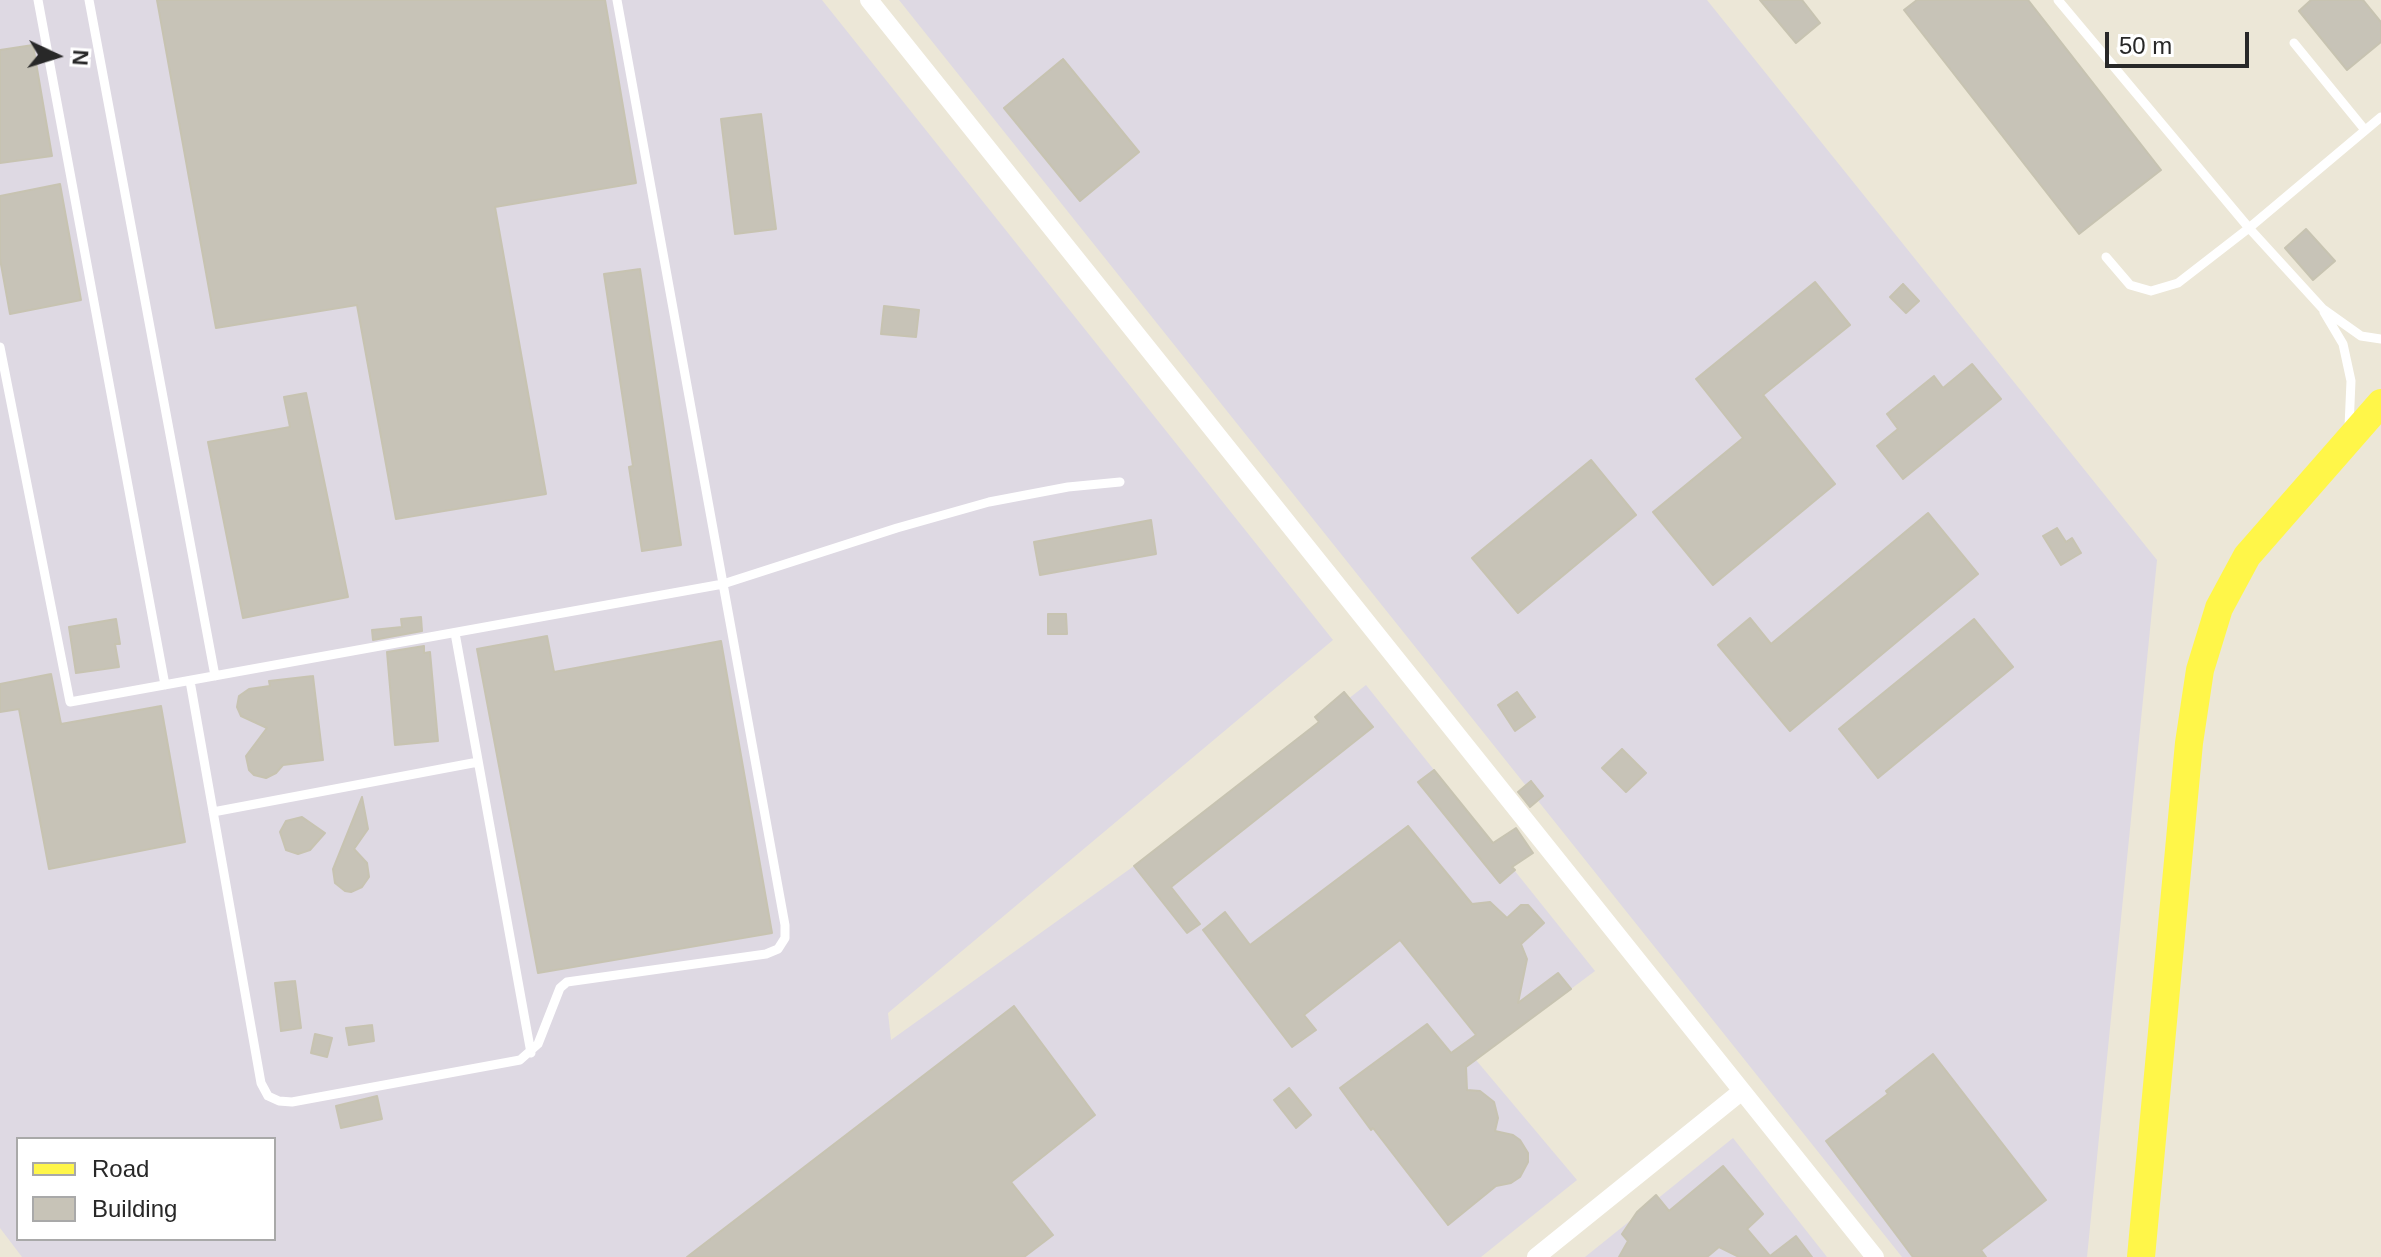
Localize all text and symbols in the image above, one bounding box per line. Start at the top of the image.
north arrow [16,16,96,96]
scale bar [2109,16,2253,66]
text: 50 m [2119,32,2172,59]
text: N [67,49,93,66]
legend [16,1137,276,1241]
text: Road [92,1155,149,1182]
text: Building [92,1195,177,1222]

